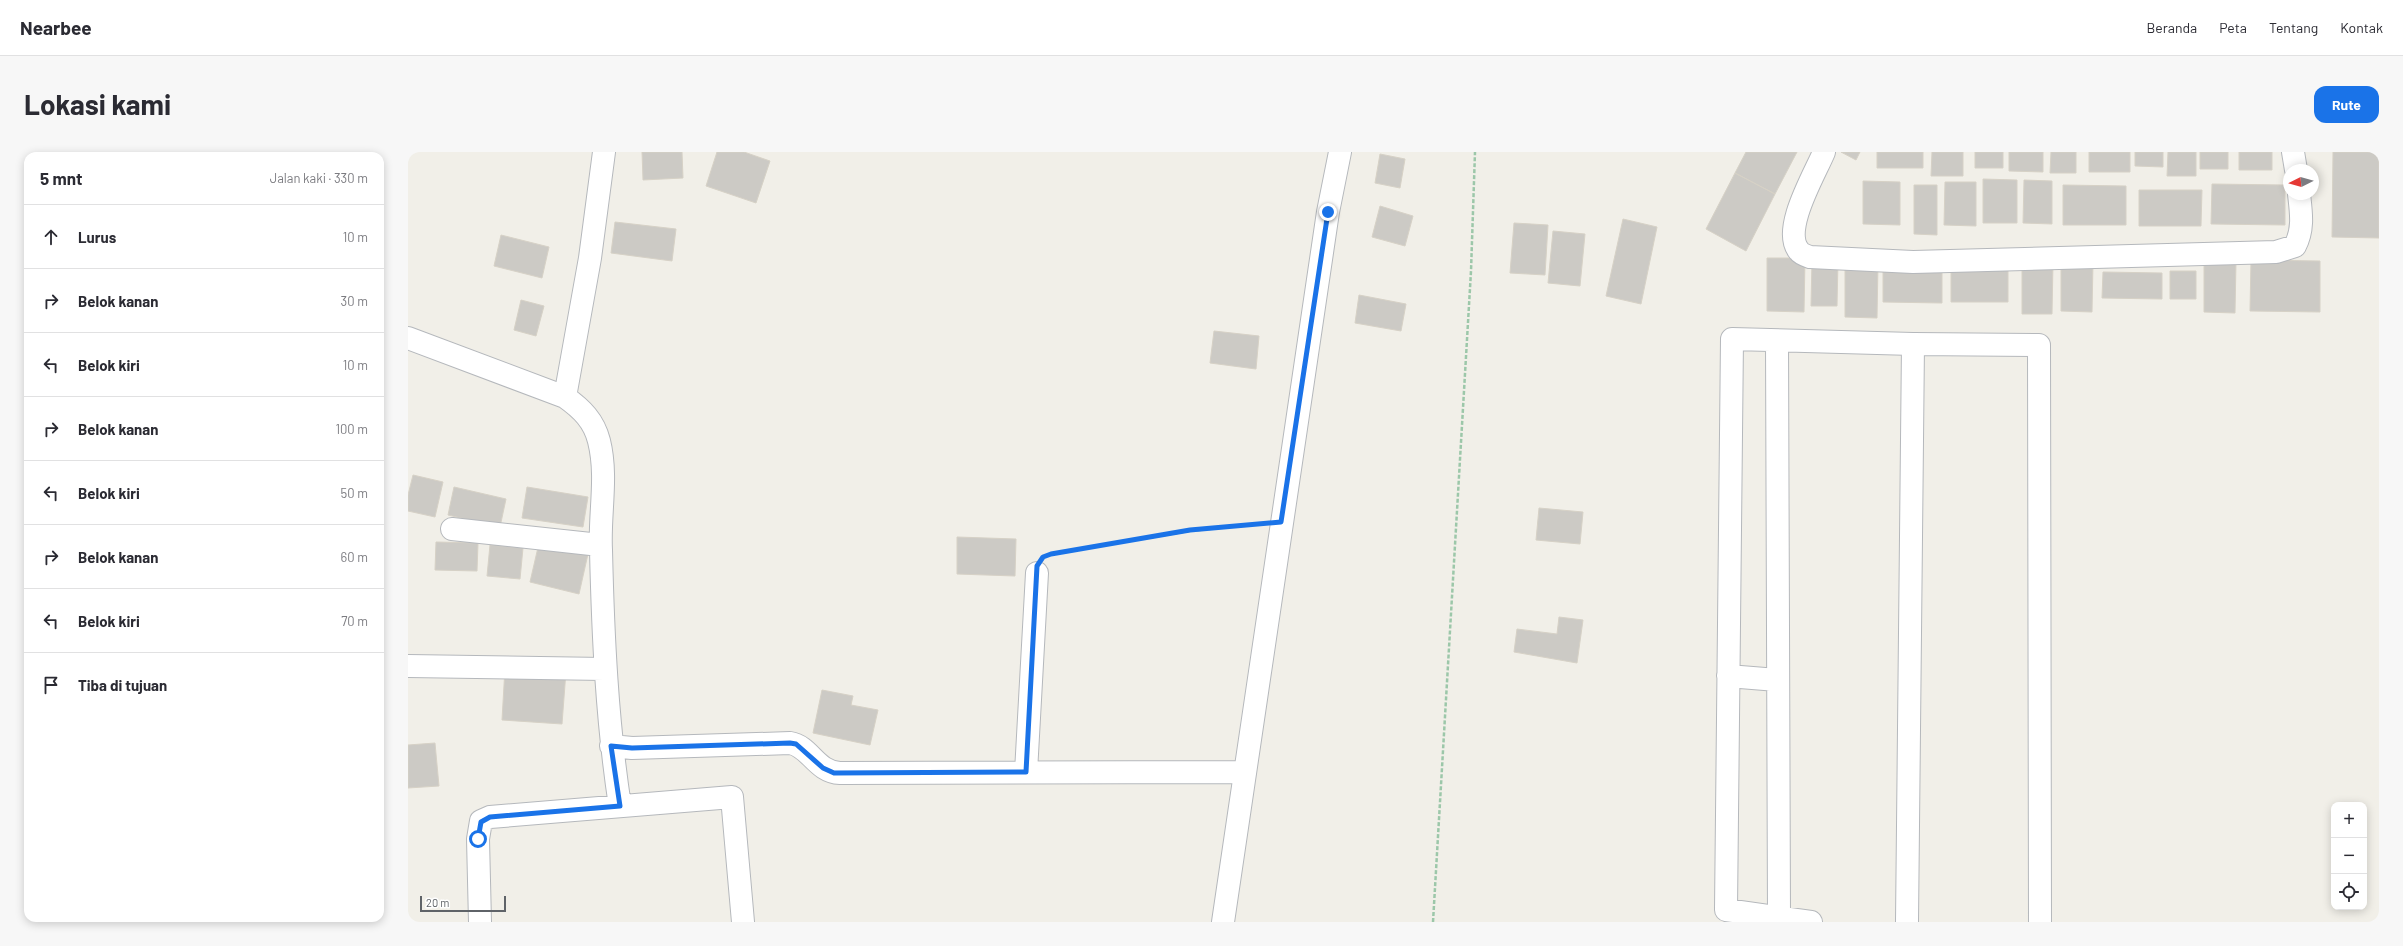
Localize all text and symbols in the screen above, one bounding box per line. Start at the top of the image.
text: Nearbee [20,16,92,39]
text: Beranda [2147,19,2197,36]
text: Peta [2219,19,2247,36]
text: Tentang [2269,19,2318,36]
text: Kontak [2340,19,2383,36]
button: Rute [2314,86,2379,123]
text: Lokasi kami [24,87,171,121]
north arrow [2283,164,2319,200]
text: 5 mnt [40,168,83,188]
text: Jalan kaki · 330 m [270,170,368,186]
route end [1319,203,1337,221]
icon: ahead [40,226,62,248]
text: Lurus [78,228,116,246]
text: 10 m [343,229,368,245]
icon: right [40,290,62,312]
text: Belok kanan [78,292,158,310]
text: 30 m [341,293,368,309]
icon: left [40,354,62,376]
text: Belok kiri [78,356,140,374]
text: 10 m [343,357,368,373]
icon: right [40,418,62,440]
text: Belok kanan [78,420,158,438]
text: 100 m [335,421,368,437]
icon: left [40,482,62,504]
text: Belok kiri [78,484,140,502]
text: 50 m [341,485,368,501]
icon: right [40,546,62,568]
text: Belok kanan [78,548,158,566]
text: 60 m [341,549,368,565]
icon: left [40,610,62,632]
text: Belok kiri [78,612,140,630]
text: 70 m [341,613,368,629]
icon: arrive [40,674,62,696]
text: Tiba di tujuan [78,676,167,694]
map controls [2331,802,2367,910]
button: + [2331,802,2367,838]
route start [469,830,487,848]
button: − [2331,838,2367,874]
button: locate [2331,874,2367,910]
scale bar [420,894,506,913]
text: 20 m [426,896,449,909]

